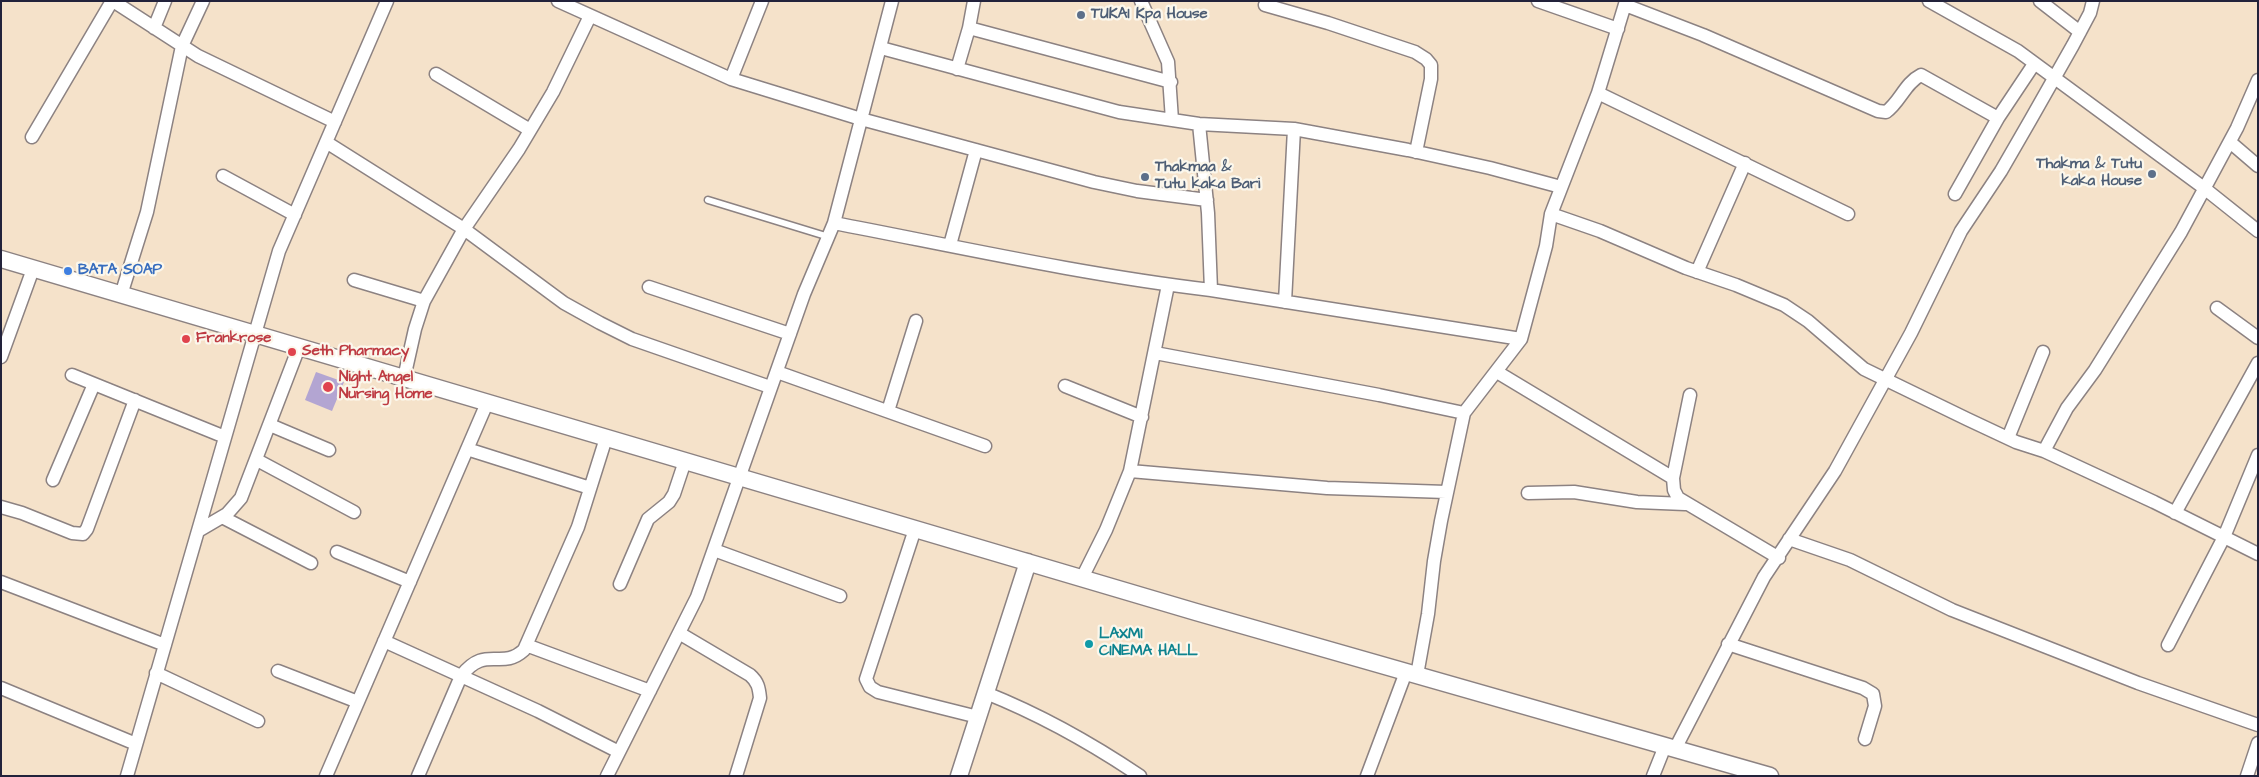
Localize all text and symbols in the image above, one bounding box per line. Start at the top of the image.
place label: TUKAI Kpa House [1091,6,1208,24]
marker: TUKAI Kpa House [1075,9,1087,21]
place label: Thakma & Tutu kaka House [2036,156,2142,191]
place label: Thakmaa & Tutu kaka Bari [1155,159,1260,194]
marker: Thakma & Tutu kaka House [2146,168,2158,180]
marker: Thakmaa & Tutu kaka Bari [1139,171,1151,183]
place label: BATA SOAP [78,262,162,280]
marker: BATA SOAP [62,265,74,277]
place label: Frankrose [196,330,271,348]
marker: Frankrose [180,333,192,345]
place label: Seth Pharmacy [302,343,409,361]
marker: Seth Pharmacy [286,346,298,358]
place label: Night Angel Nursing Home [339,369,433,404]
marker: Night Angel Nursing Home [321,380,335,394]
place label: LAXMI CINEMA HALL [1099,626,1198,661]
marker: LAXMI CINEMA HALL [1083,638,1095,650]

